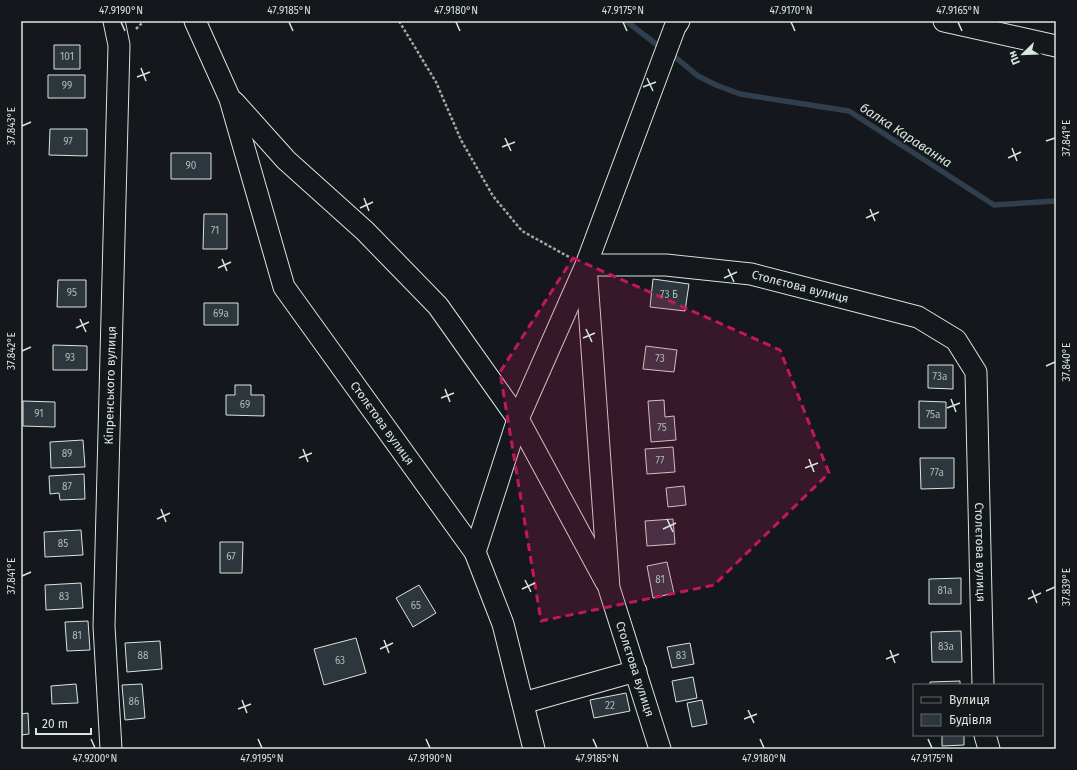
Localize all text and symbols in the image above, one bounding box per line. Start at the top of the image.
text: 47.9190°N [99,5,143,17]
text: 47.9185°N [267,5,311,17]
text: 47.9180°N [434,5,478,17]
text: 47.9175°N [602,5,644,17]
text: 47.9170°N [769,5,813,17]
text: 47.9165°N [936,5,980,17]
north arrow [1003,34,1043,74]
text: Пн [1006,49,1023,67]
house number: 101 [60,51,74,63]
house number: 99 [62,80,72,92]
water label: балка Караванна [857,100,955,170]
text: 37.843°E [6,107,18,145]
text: 37.841°E [1061,120,1073,156]
house number: 97 [63,136,73,148]
house number: 90 [186,160,197,172]
house number: 71 [211,225,219,237]
street label: Столєтова вулиця [750,267,850,306]
house number: 95 [67,287,77,299]
house number: 73 Б [660,289,678,301]
house number: 69а [213,308,229,320]
street label: Кіпренського вулиця [102,326,119,445]
text: 37.842°E [6,332,18,370]
text: 37.840°E [1061,343,1073,381]
house number: 93 [65,352,75,364]
house number: 73 [655,353,665,365]
house number: 73а [933,371,947,383]
street label: Столєтова вулиця [347,379,417,468]
house number: 69 [240,399,250,411]
house number: 91 [34,408,44,420]
house number: 75а [926,409,940,421]
house number: 75 [657,422,667,434]
house number: 89 [62,448,72,460]
house number: 77 [656,455,665,467]
house number: 77а [930,467,944,479]
house number: 87 [62,481,72,493]
street label: Столєтова вулиця [972,502,988,602]
house number: 85 [58,538,68,550]
house number: 67 [226,551,236,563]
text: 37.841°E [6,558,18,594]
text: 37.839°E [1061,568,1073,606]
house number: 81 [655,574,665,586]
house number: 81а [938,585,952,597]
house number: 83 [59,591,69,603]
house number: 65 [411,600,421,612]
street label: Столєтова вулиця [613,620,657,718]
house number: 81 [72,630,82,642]
house number: 83а [938,641,954,653]
house number: 88 [137,650,149,662]
house number: 83 [676,650,686,662]
house number: 63 [335,655,345,667]
legend [913,684,1043,736]
text: Вулиця [949,693,990,707]
house number: 86 [129,696,139,708]
house number: 22 [605,700,615,712]
scale bar [36,710,91,736]
text: Будівля [949,713,992,727]
text: 20 m [42,717,68,731]
text: 47.9200°N [73,753,117,765]
text: 47.9195°N [240,753,284,765]
text: 47.9190°N [408,753,452,765]
text: 47.9185°N [575,753,619,765]
text: 47.9180°N [742,753,786,765]
text: 47.9175°N [911,753,953,765]

